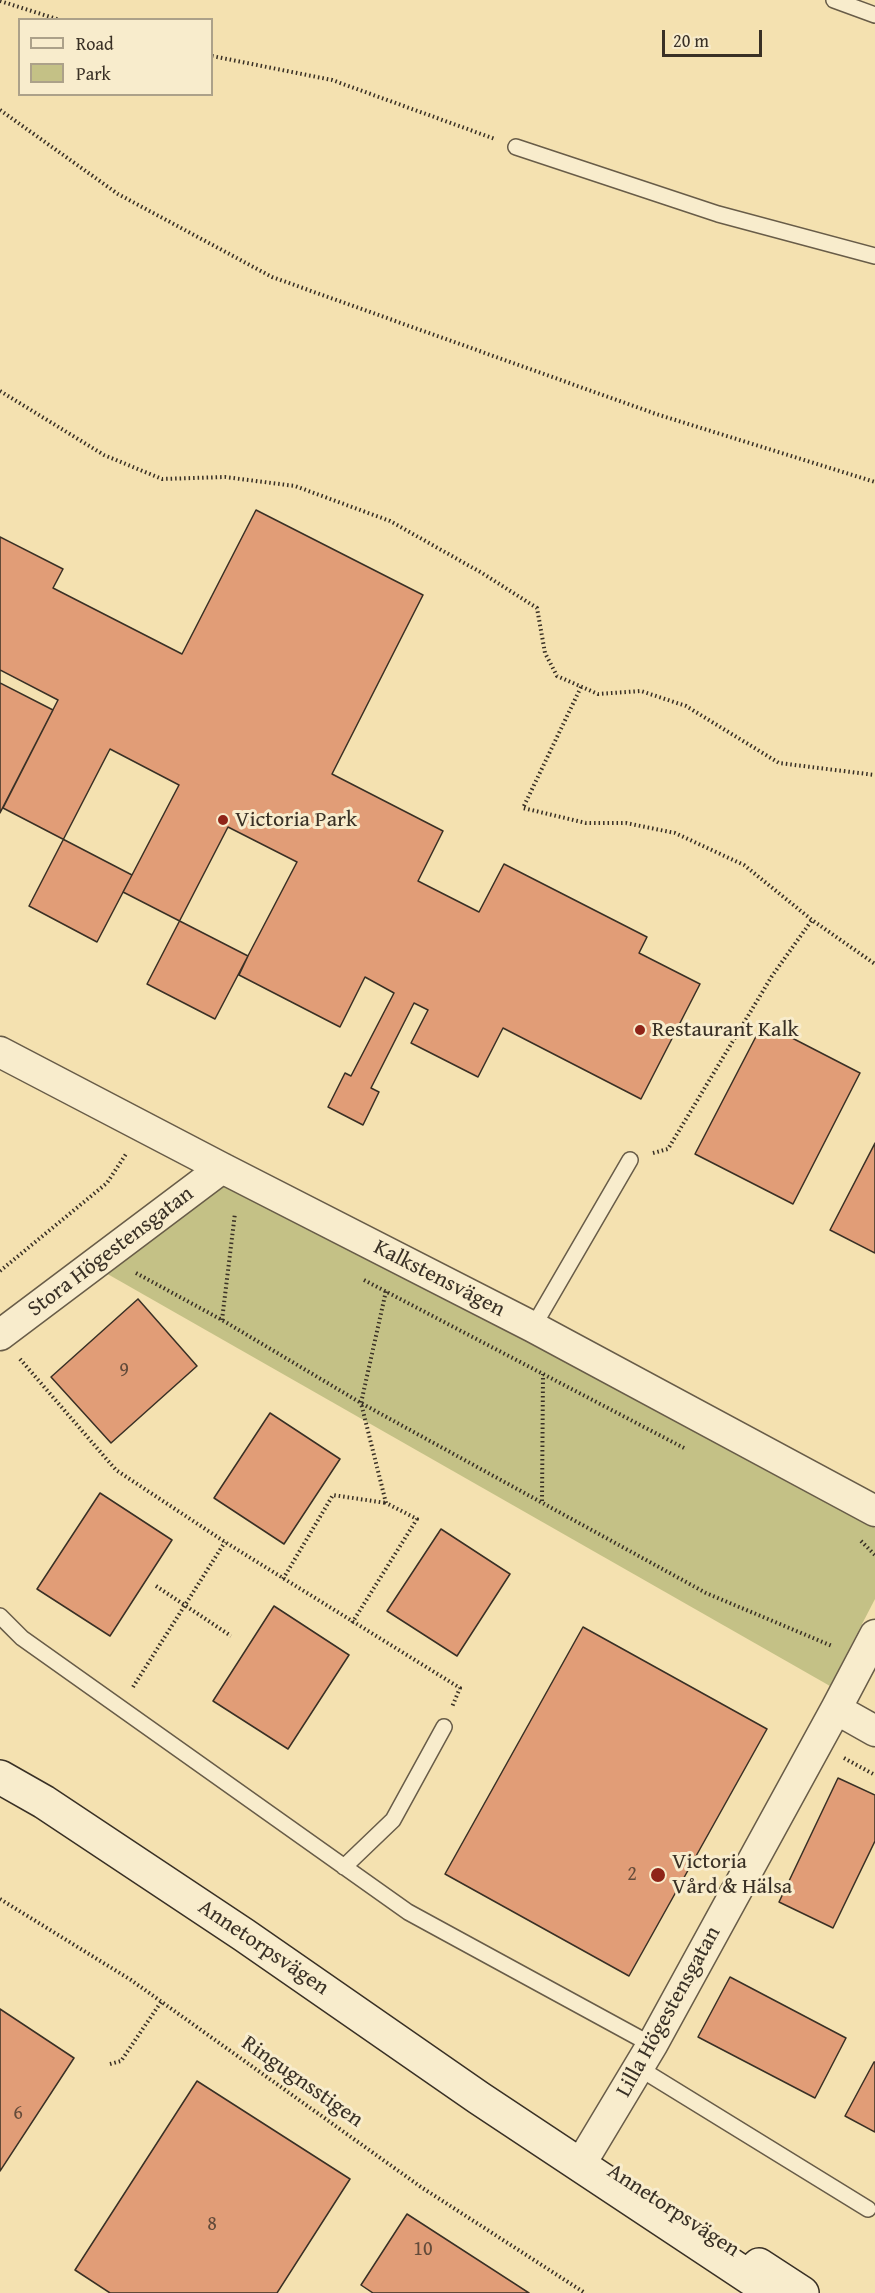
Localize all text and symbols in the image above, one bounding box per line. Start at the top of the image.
legend [18,18,213,96]
scale bar [665,18,766,56]
text: 20 m [673,27,709,54]
text: Road [76,30,114,57]
text: Park [76,60,111,87]
place label: Victoria Park [235,807,357,833]
marker: Victoria Park [216,813,230,827]
place label: Restaurant Kalk [652,1017,799,1043]
marker: Restaurant Kalk [633,1023,647,1037]
street label: Stora Högestensgatan [23,1181,199,1323]
street label: Kalkstensvägen [369,1235,509,1323]
house number: 9 [119,1359,129,1383]
place label: Victoria Vård & Hälsa [672,1849,792,1900]
house number: 2 [627,1863,637,1887]
marker: Victoria Vård & Hälsa [649,1866,667,1884]
street label: Annetorpsvägen [193,1895,333,2001]
street label: Lilla Högestensgatan [611,1922,727,2102]
street label: Ringugnsstigen [236,2030,368,2134]
house number: 6 [13,2102,23,2126]
street label: Annetorpsvägen [602,2159,744,2263]
house number: 8 [207,2213,217,2237]
house number: 10 [413,2238,433,2262]

